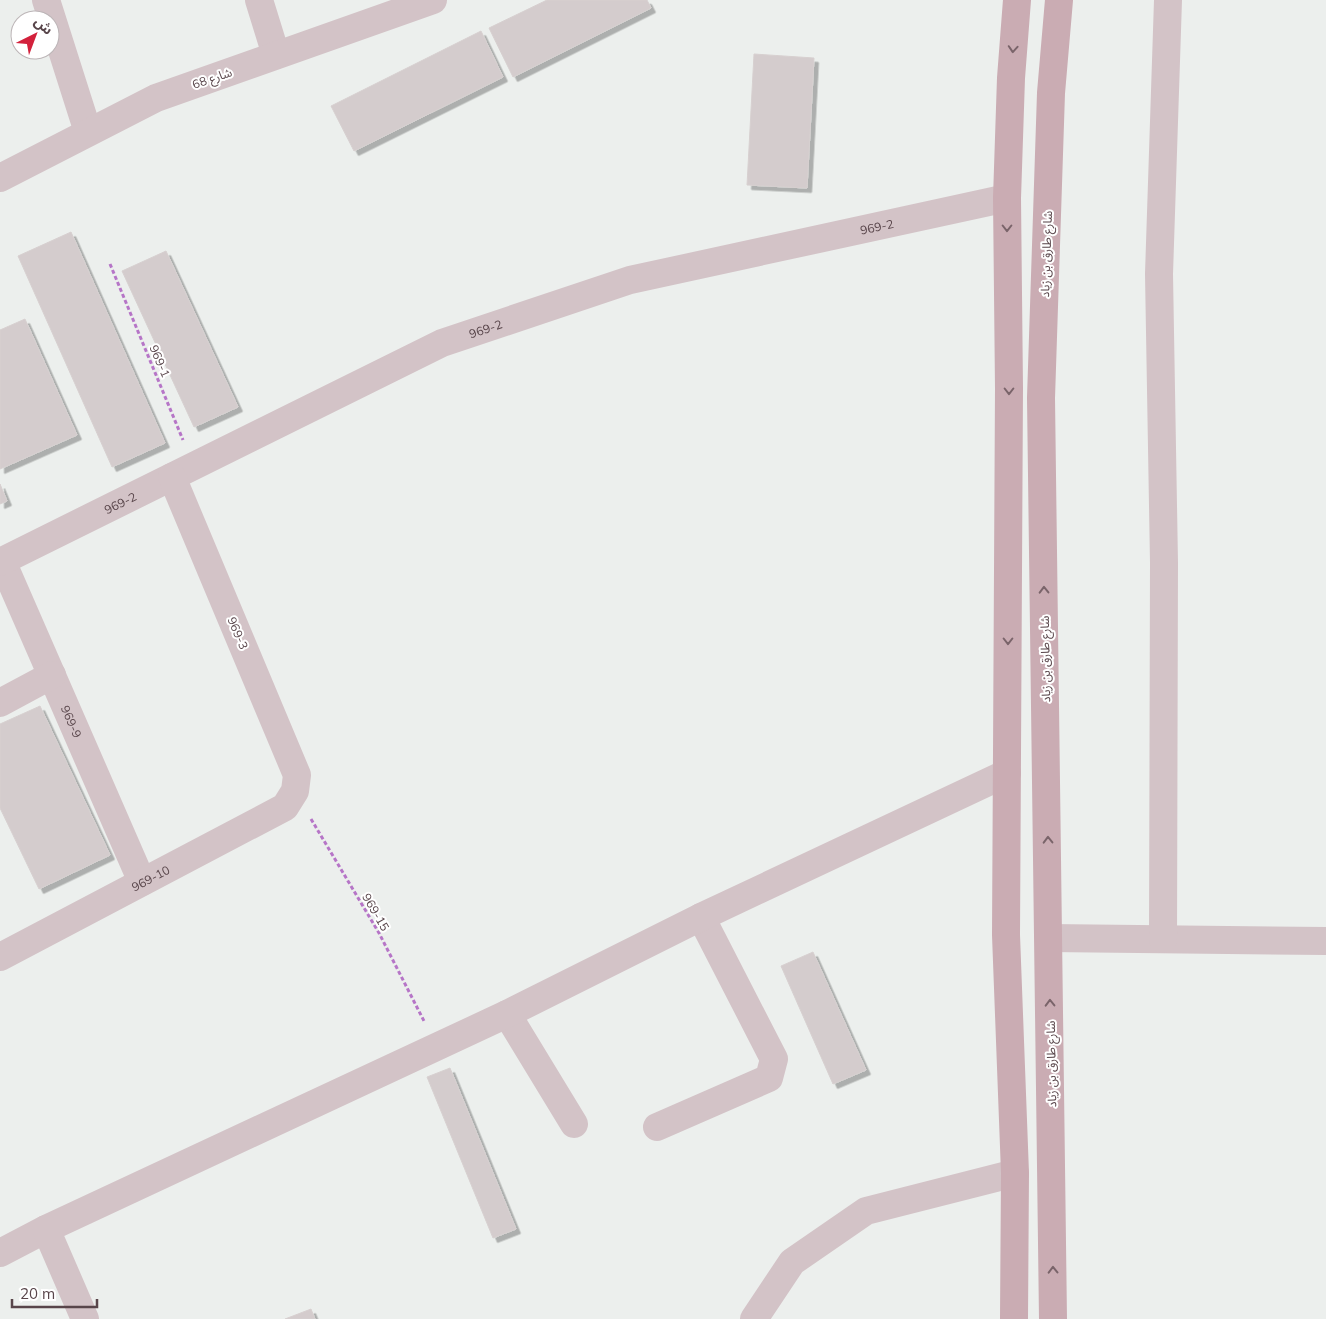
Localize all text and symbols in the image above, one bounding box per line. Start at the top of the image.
north arrow [10,10,60,60]
text: ش [31,12,57,38]
one-way arrow [1008,45,1019,53]
street label: شارع 68 [190,64,234,94]
street label: شارع طارق بن زياد [1037,210,1057,298]
street label: 969-2 [858,215,895,237]
one-way arrow [1002,225,1012,233]
street label: 969-2 [467,316,504,341]
street label: 969-1 [146,342,174,380]
one-way arrow [1004,388,1014,395]
street label: 969-2 [102,488,139,517]
one-way arrow [1039,586,1049,594]
street label: 969-3 [224,614,252,652]
street label: شارع طارق بن زياد [1037,616,1055,702]
one-way arrow [1003,638,1013,645]
street label: 969-9 [58,703,86,740]
one-way arrow [1043,836,1053,844]
street label: 969-10 [129,862,172,894]
street label: 969-15 [359,890,393,934]
one-way arrow [1045,999,1055,1006]
street label: شارع طارق بن زياد [1043,1021,1061,1107]
one-way arrow [1048,1266,1058,1274]
scale bar [12,1276,98,1308]
text: 20 m [20,1284,55,1303]

